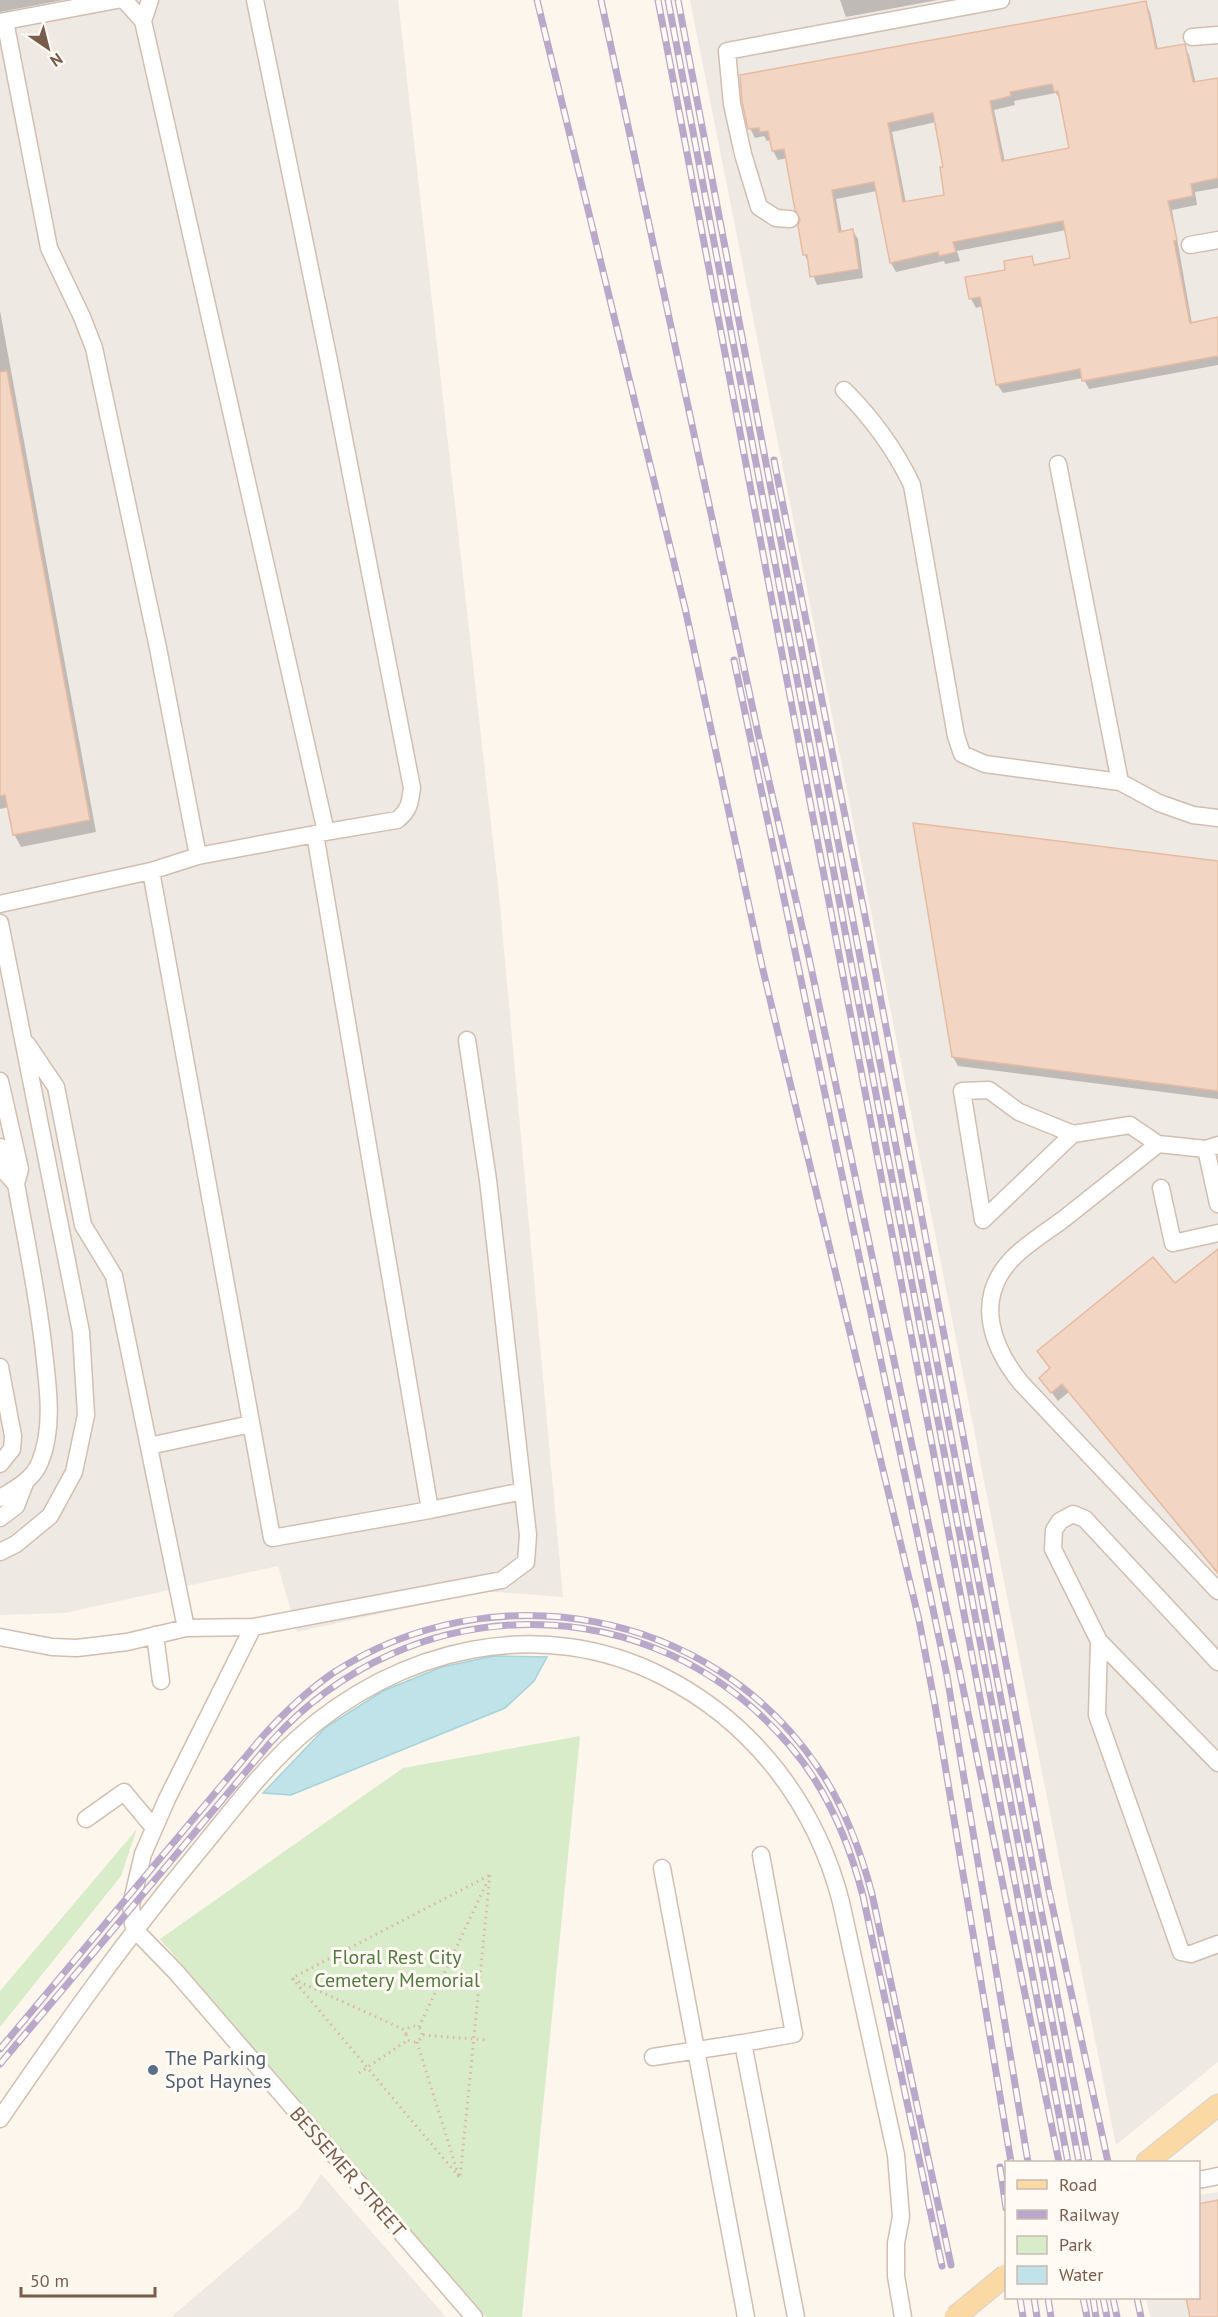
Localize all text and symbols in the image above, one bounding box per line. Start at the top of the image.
north arrow [18,18,78,78]
text: N [47,49,67,71]
park label: Floral Rest City Cemetery Memorial [314,1944,480,1993]
place label: The Parking Spot Haynes [165,2045,271,2094]
marker: The Parking Spot Haynes [146,2063,160,2077]
street label: BESSEMER STREET [284,2101,412,2243]
legend [1005,2161,1200,2299]
text: Road [1059,2173,1097,2196]
text: Railway [1059,2203,1120,2226]
text: Park [1059,2233,1092,2256]
scale bar [21,2260,154,2298]
text: Water [1059,2263,1103,2286]
text: 50 m [30,2269,69,2292]

